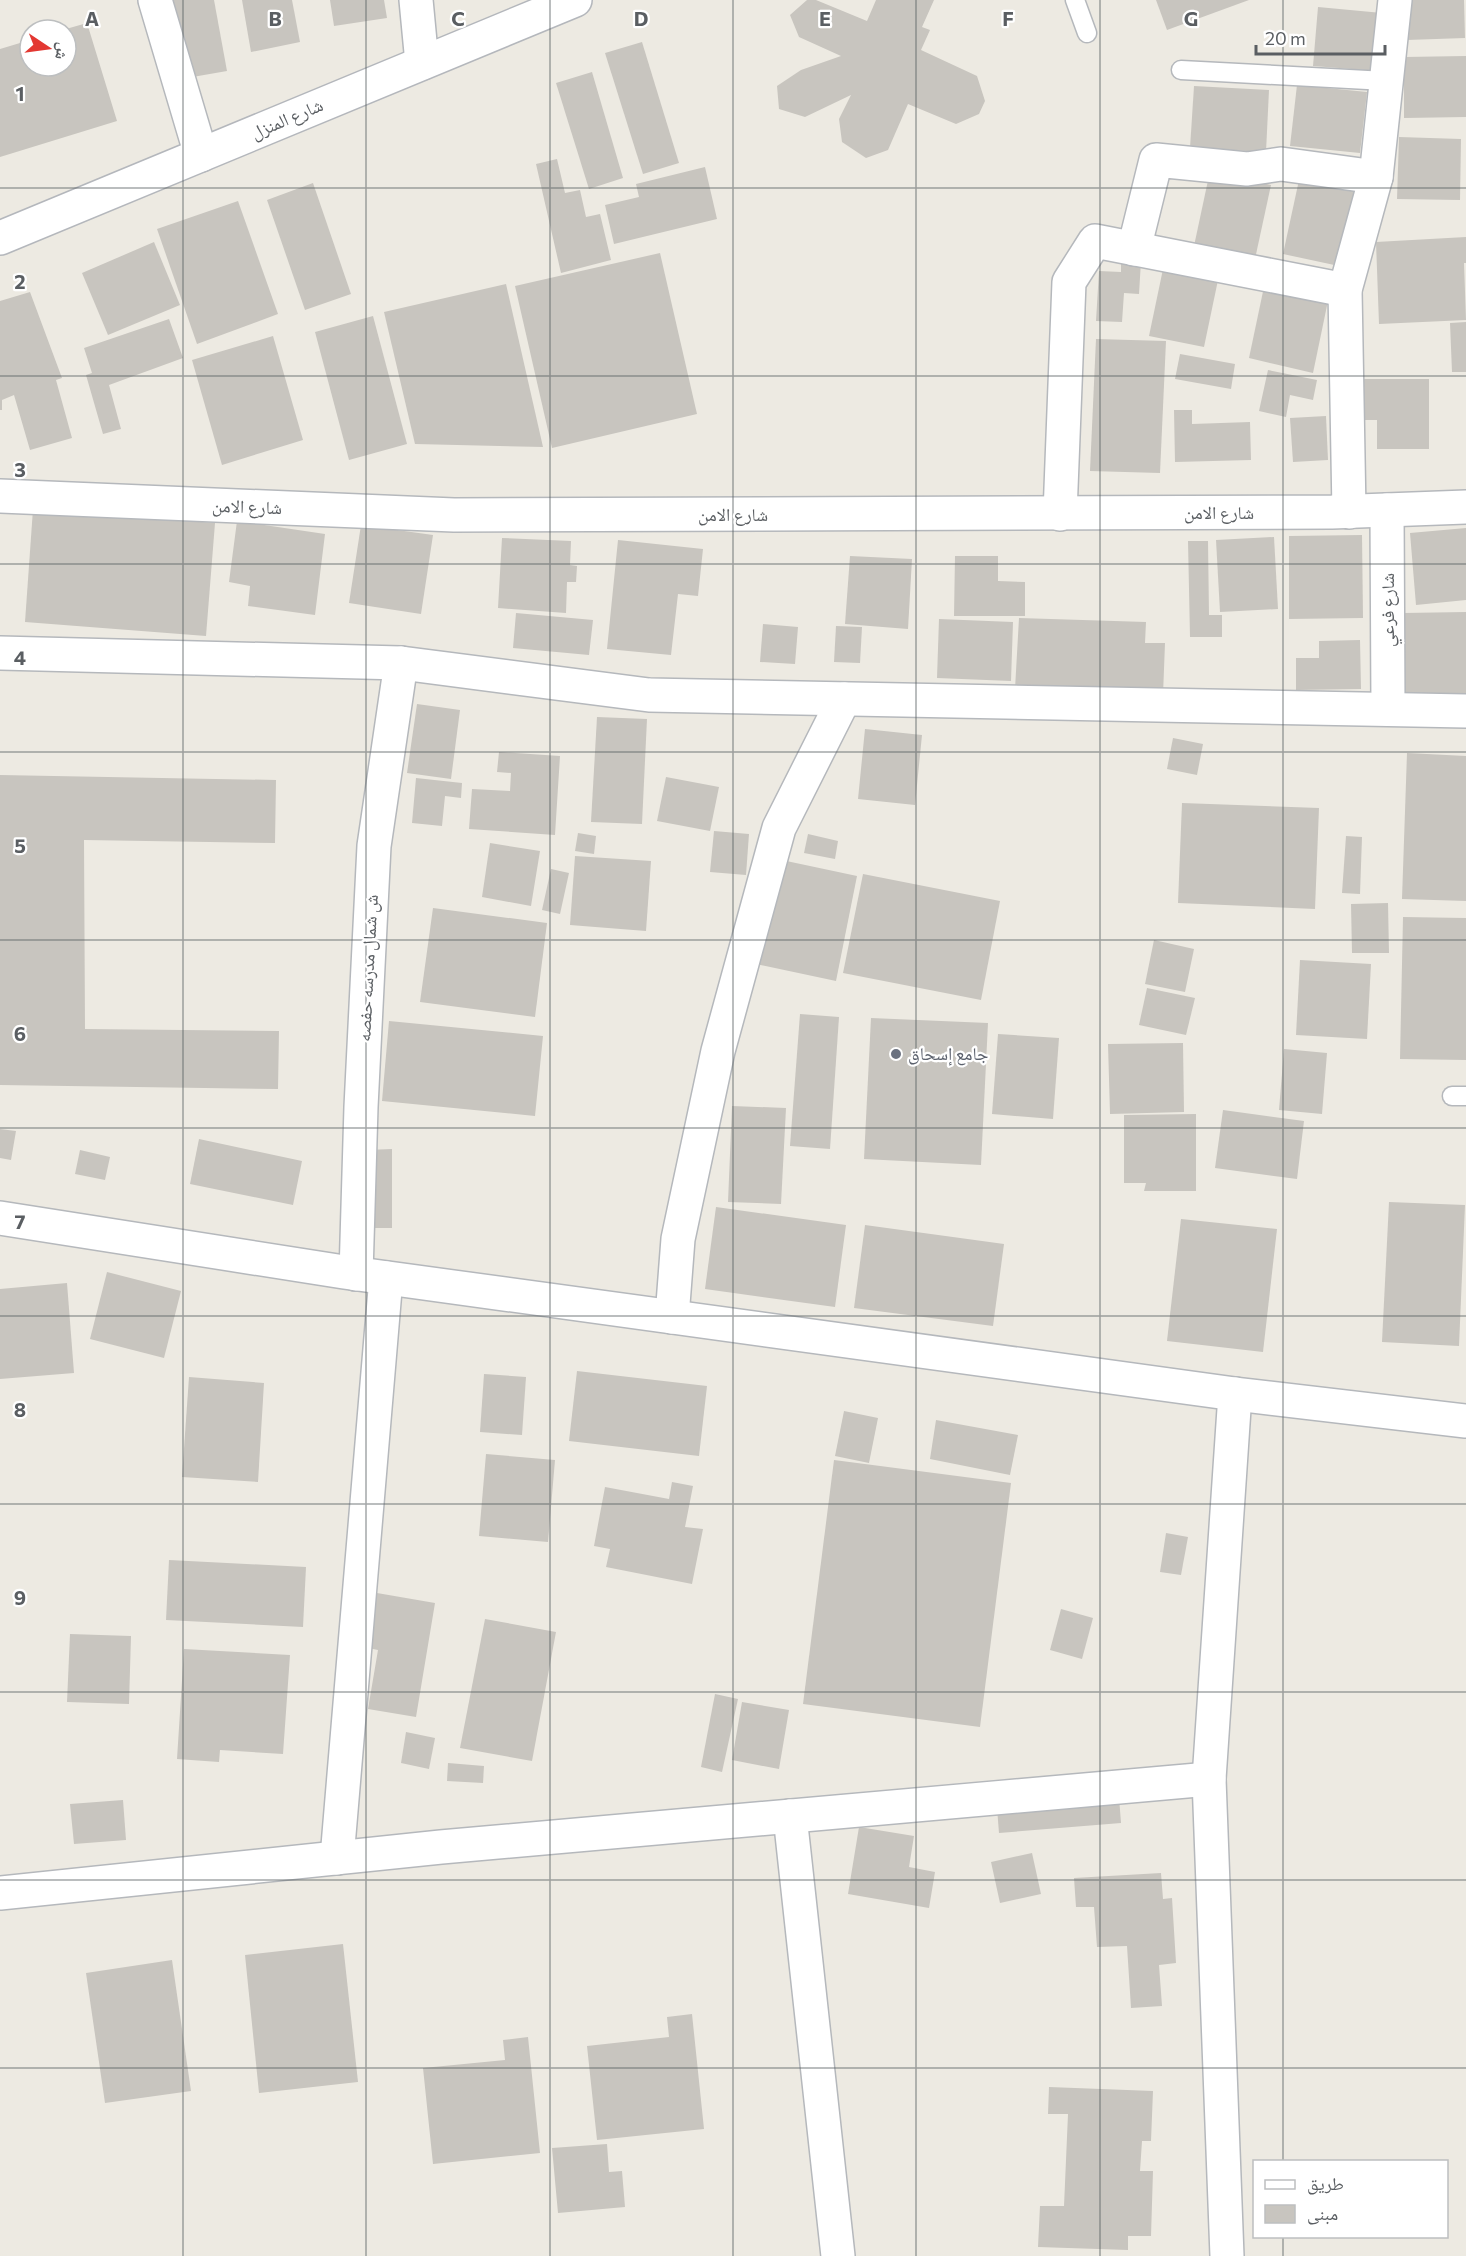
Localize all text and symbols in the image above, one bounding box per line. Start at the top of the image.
text: A [85,6,99,30]
text: B [268,6,282,30]
text: C [451,6,465,30]
text: D [634,6,648,30]
text: E [819,6,831,30]
text: F [1002,6,1014,30]
text: G [1184,6,1198,30]
north arrow [18,18,78,78]
scale bar [1256,18,1385,56]
text: 20 m [1265,27,1306,49]
text: ش [51,41,74,62]
text: 1 [15,81,25,105]
street label: شارع المنزل [247,93,326,144]
text: 2 [14,269,26,293]
text: 3 [14,457,26,481]
street label: شارع الامن [212,494,282,519]
street label: شارع الامن [1184,501,1254,524]
street label: شارع الامن [698,503,768,526]
street label: شارع فرعي [1376,573,1403,647]
text: 4 [14,645,26,669]
text: 5 [14,833,26,857]
street label: ش شمال مدرسه حفصه [352,894,383,1042]
text: 6 [14,1021,26,1045]
place label: جامع إسحاق [908,1042,989,1066]
marker: جامع إسحاق [889,1047,903,1061]
text: 7 [15,1209,26,1233]
text: 8 [14,1397,26,1421]
text: 9 [14,1585,26,1609]
legend [1253,2160,1448,2238]
text: طريق [1307,2172,1344,2195]
text: مبنى [1307,2202,1338,2225]

